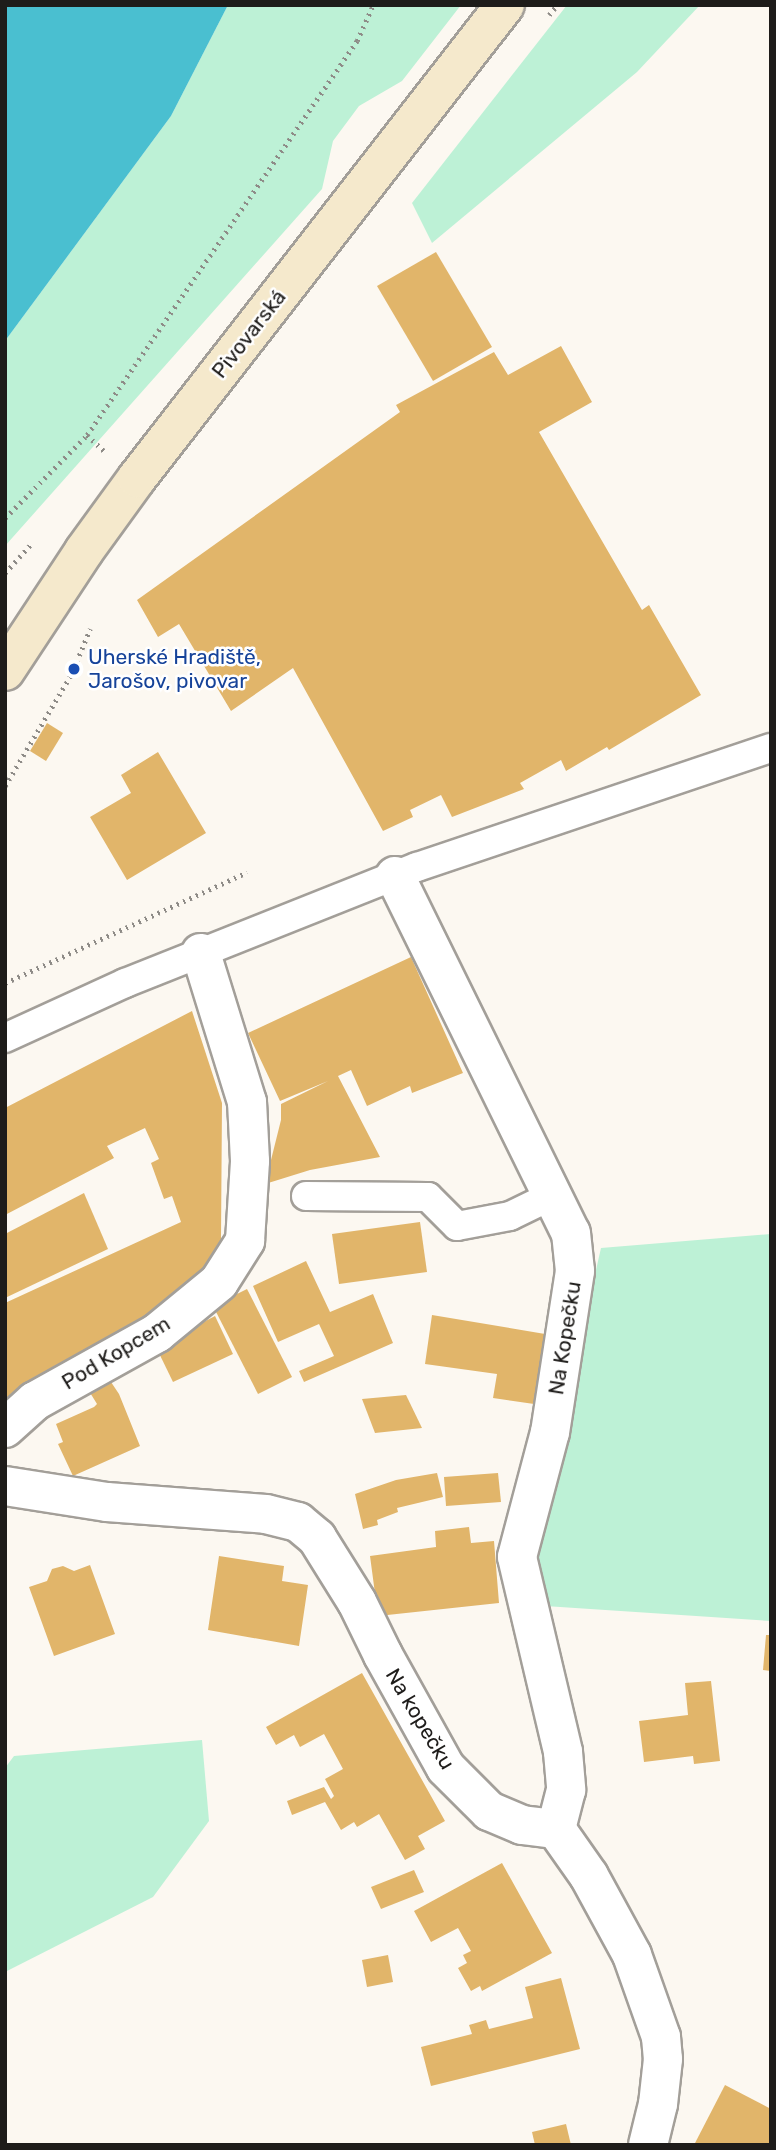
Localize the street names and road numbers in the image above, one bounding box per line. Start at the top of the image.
street label: Pivovarská [207,285,291,383]
street label: Na Kopečku [544,1279,586,1397]
street label: Pod Kopcem [57,1311,175,1395]
street label: Na kopečku [380,1664,460,1774]

